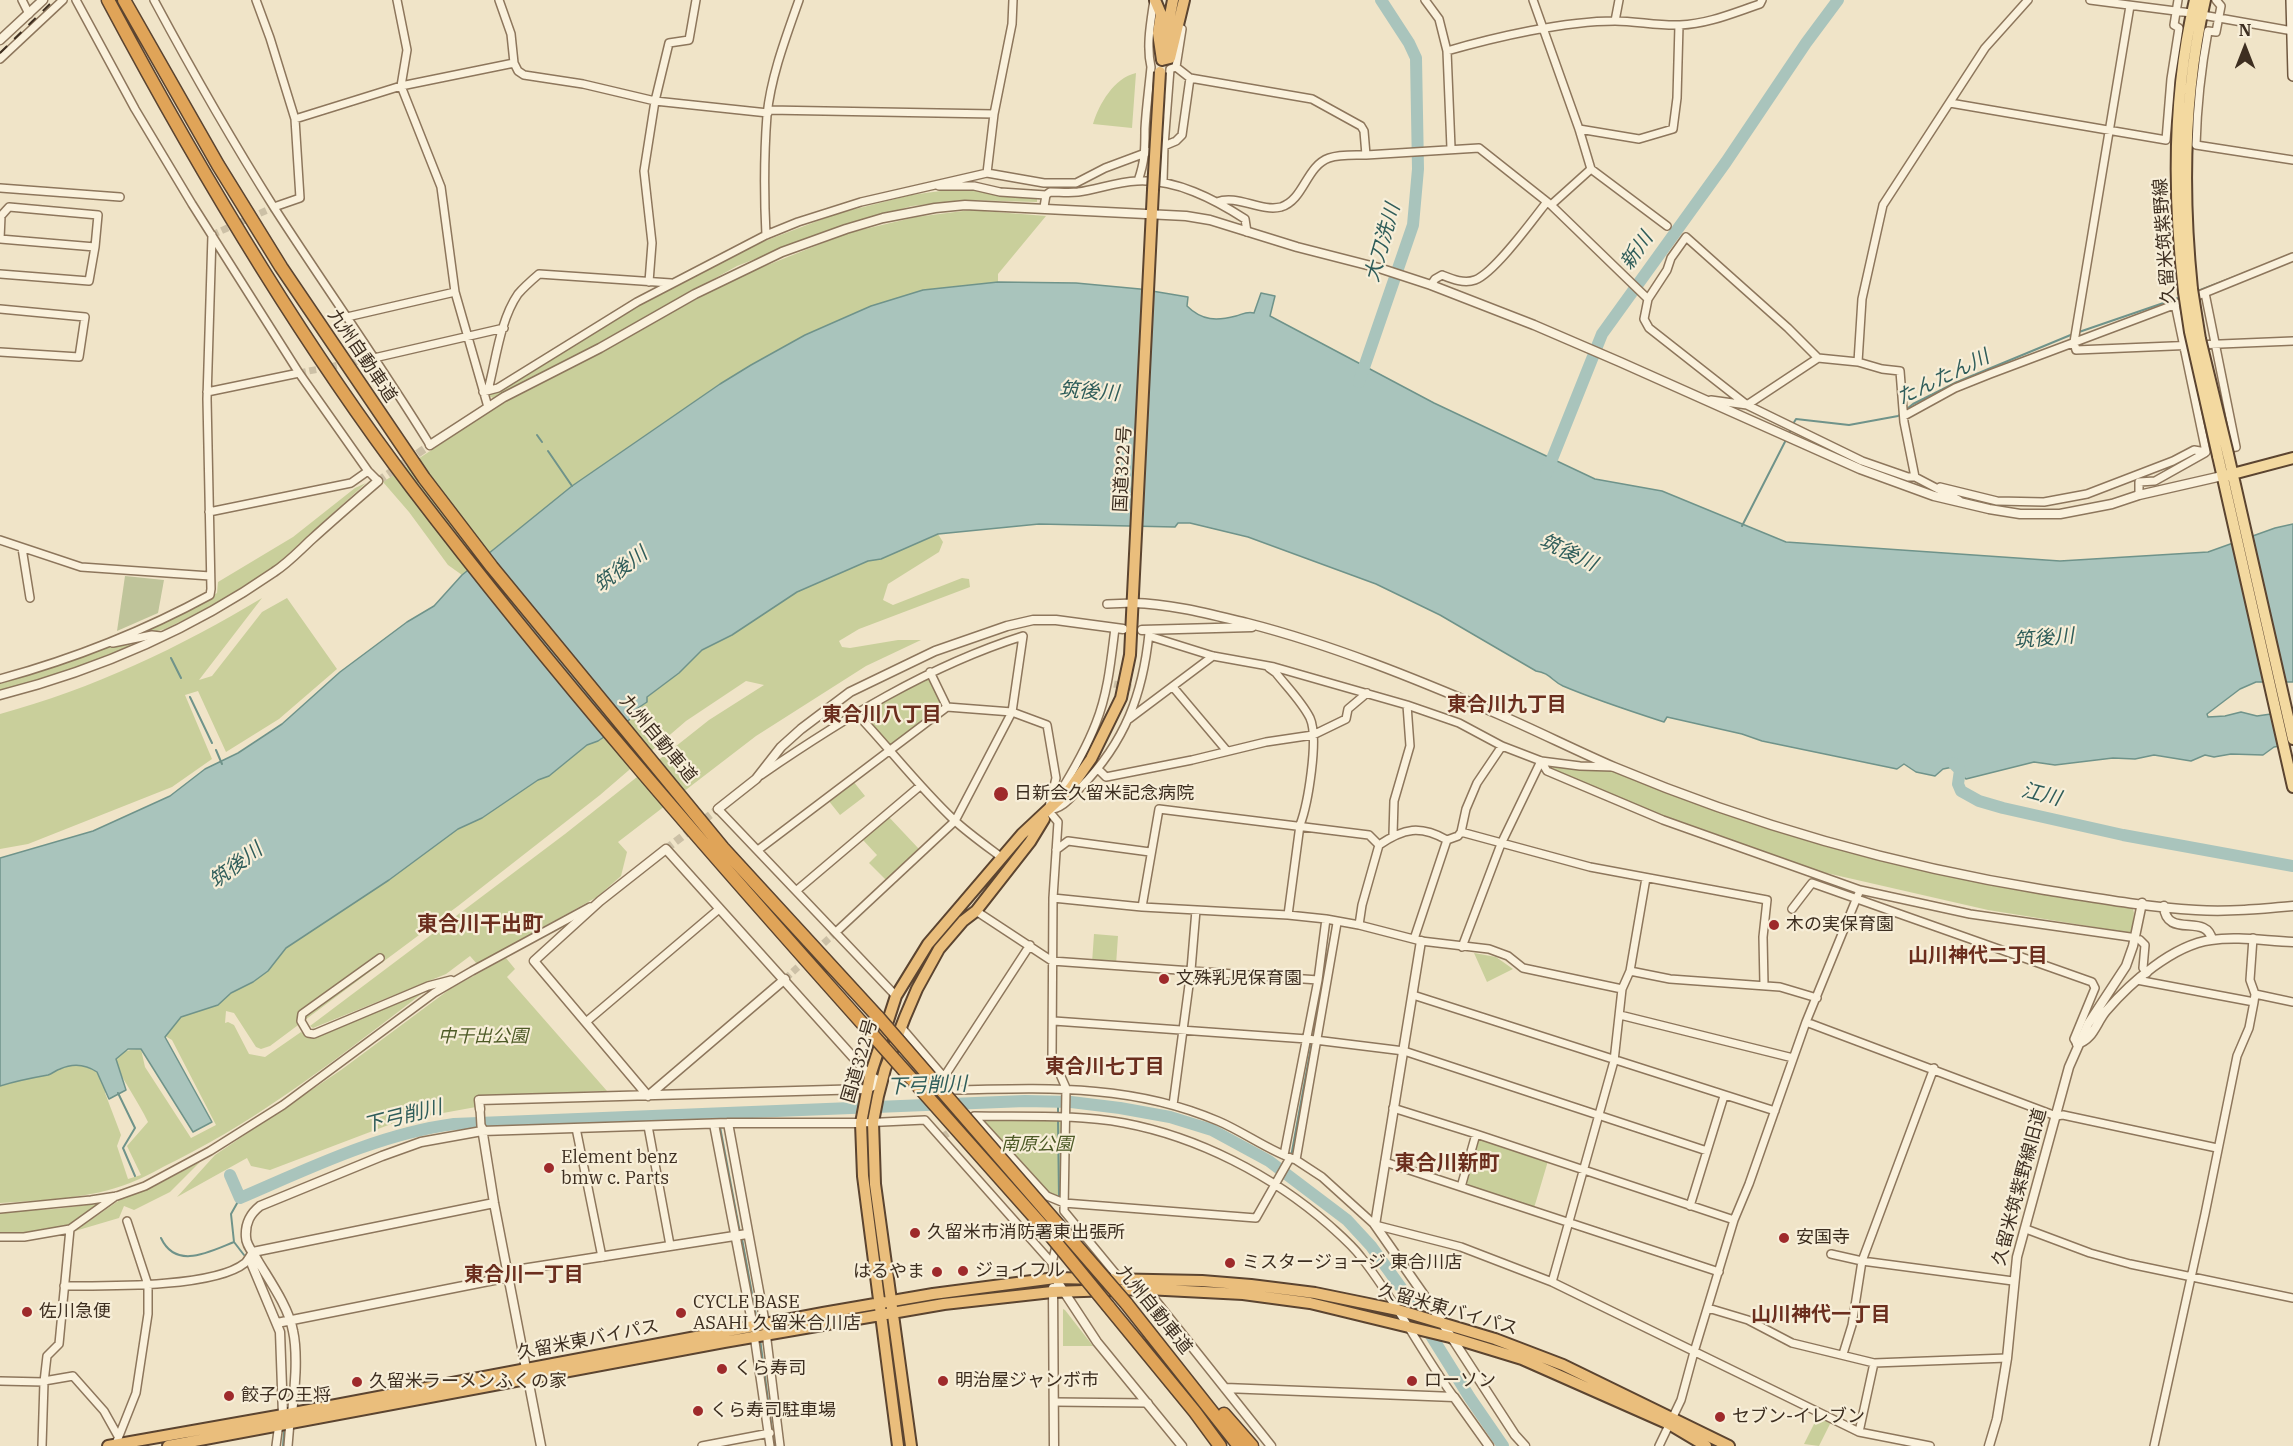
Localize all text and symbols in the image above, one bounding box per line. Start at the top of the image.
north arrow [2215,18,2275,78]
text: N [2239,20,2251,40]
street label: 久留米筑紫野線 [2150,177,2180,305]
water label: 大刀洗川 [1360,201,1406,285]
water label: 新川 [1616,228,1658,274]
street label: 九州自動車道 [323,305,401,407]
water label: たんたん川 [1893,345,1993,411]
water label: 筑後川 [1058,378,1120,406]
street label: 国道322号 [1110,425,1136,513]
water label: 筑後川 [1536,529,1600,577]
water label: 筑後川 [590,542,652,598]
water label: 筑後川 [2013,624,2075,654]
street label: 九州自動車道 [615,691,701,787]
district label: 東合川九丁目 [1447,693,1567,717]
district label: 東合川八丁目 [822,703,942,727]
water label: 江川 [2019,779,2063,811]
place label: 日新会久留米記念病院 [1014,783,1194,805]
marker: 日新会久留米記念病院 [992,785,1010,803]
water label: 筑後川 [205,838,267,894]
district label: 東合川干出町 [417,912,543,938]
place label: 木の実保育園 [1786,914,1894,936]
marker: 木の実保育園 [1767,918,1781,932]
district label: 山川神代二丁目 [1908,944,2048,968]
place label: 文殊乳児保育園 [1176,968,1302,990]
marker: 文殊乳児保育園 [1157,972,1171,986]
street label: 国道322号 [838,1016,882,1106]
park label: 中干出公園 [438,1026,528,1048]
district label: 東合川七丁目 [1045,1055,1165,1079]
water label: 下弓削川 [887,1073,967,1099]
water label: 下弓削川 [361,1096,445,1138]
street label: 久留米筑紫野線旧道 [1989,1106,2051,1268]
park label: 南原公園 [1001,1134,1073,1156]
place label: Element benz bmw c. Parts [561,1147,678,1190]
district label: 東合川新町 [1395,1151,1499,1177]
marker: Element benz bmw c. Parts [542,1161,556,1175]
place label: 久留米市消防署東出張所 [927,1222,1125,1244]
marker: 久留米市消防署東出張所 [908,1226,922,1240]
place label: 安国寺 [1796,1227,1850,1249]
marker: 安国寺 [1777,1231,1791,1245]
place label: ミスタージョージ 東合川店 [1242,1252,1462,1274]
marker: ミスタージョージ 東合川店 [1223,1256,1237,1270]
place label: ジョイフル [975,1260,1065,1282]
place label: はるやま [853,1261,925,1283]
street label: 九州自動車道 [1112,1261,1196,1359]
district label: 東合川一丁目 [464,1263,584,1287]
marker: ジョイフル [956,1264,970,1278]
marker: はるやま [930,1265,944,1279]
street label: 久留米東バイパス [1376,1280,1520,1340]
place label: CYCLE BASE ASAHI 久留米合川店 [693,1292,861,1334]
place label: 佐川急便 [39,1301,111,1323]
district label: 山川神代一丁目 [1751,1303,1891,1327]
marker: 佐川急便 [20,1305,34,1319]
marker: CYCLE BASE ASAHI 久留米合川店 [674,1306,688,1320]
street label: 久留米東バイパス [515,1316,661,1364]
place label: くら寿司 [734,1358,806,1380]
marker: くら寿司 [715,1362,729,1376]
place label: 明治屋ジャンボ市 [955,1370,1099,1392]
place label: ローソン [1424,1370,1496,1392]
place label: 久留米ラーメンふくの家 [369,1371,567,1393]
marker: 明治屋ジャンボ市 [936,1374,950,1388]
marker: ローソン [1405,1374,1419,1388]
marker: 久留米ラーメンふくの家 [350,1375,364,1389]
place label: 餃子の王将 [241,1385,331,1407]
marker: 餃子の王将 [222,1389,236,1403]
place label: くら寿司駐車場 [710,1400,836,1422]
marker: くら寿司駐車場 [691,1404,705,1418]
place label: セブン-イレブン [1732,1406,1865,1428]
marker: セブン-イレブン [1713,1410,1727,1424]

